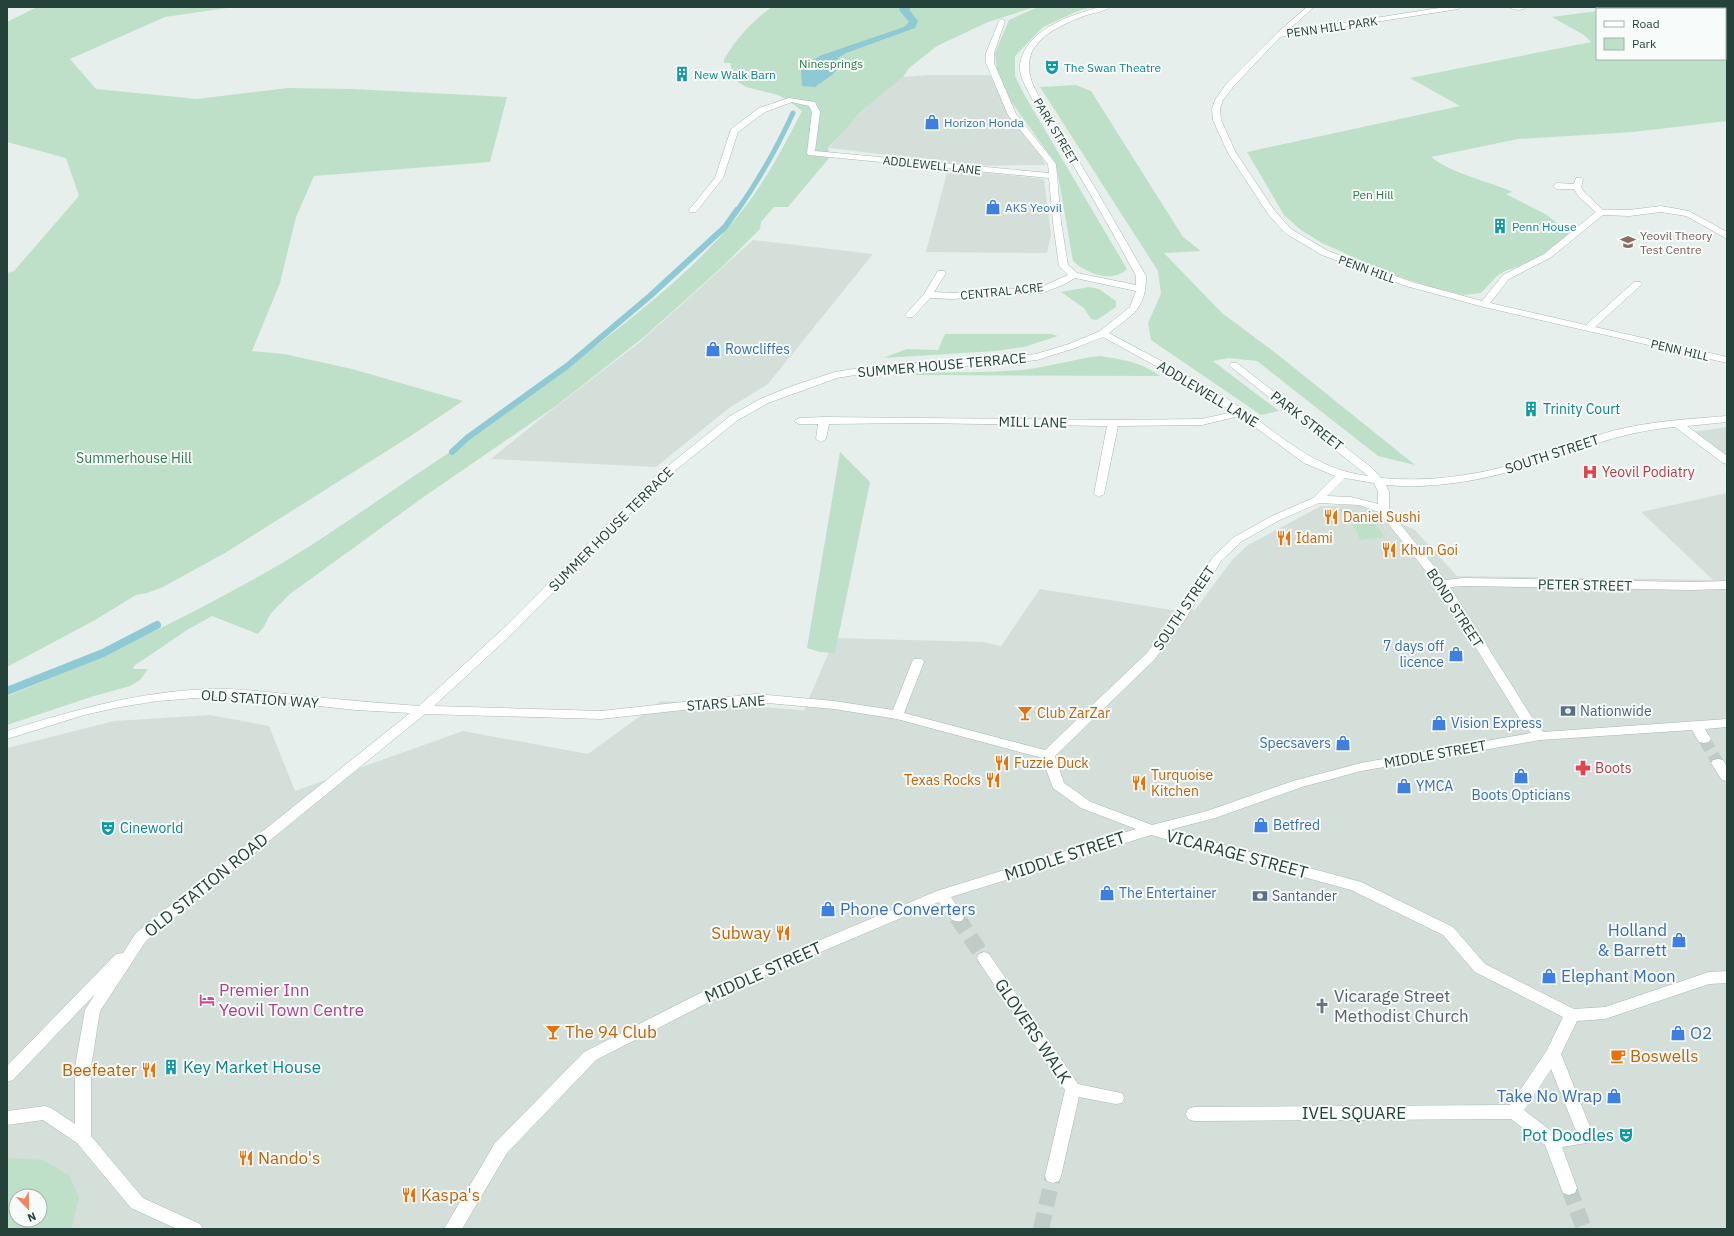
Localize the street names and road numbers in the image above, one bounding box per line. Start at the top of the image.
street label: PENN HILL PARK [1285,13,1379,41]
street label: PARK STREET [1030,95,1082,167]
street label: ADDLEWELL LANE [882,152,982,178]
street label: PENN HILL [1337,252,1397,286]
street label: CENTRAL ACRE [960,279,1044,303]
street label: PENN HILL [1649,336,1711,364]
street label: SUMMER HOUSE TERRACE [857,349,1027,381]
street label: ADDLEWELL LANE [1154,357,1262,431]
street label: PARK STREET [1267,387,1347,455]
street label: MILL LANE [999,412,1067,432]
street label: SOUTH STREET [1503,430,1601,478]
street label: SUMMER HOUSE TERRACE [545,463,677,595]
street label: SOUTH STREET [1149,562,1219,654]
street label: BOND STREET [1423,565,1487,651]
street label: PETER STREET [1538,575,1632,595]
street label: OLD STATION WAY [200,686,320,712]
street label: STARS LANE [686,691,766,715]
street label: MIDDLE STREET [1382,736,1488,772]
street label: VICARAGE STREET [1164,825,1310,884]
street label: MIDDLE STREET [1002,826,1128,886]
street label: OLD STATION ROAD [140,828,272,942]
street label: MIDDLE STREET [701,936,825,1008]
street label: GLOVERS WALK [990,974,1076,1088]
street label: IVEL SQUARE [1302,1102,1406,1124]

